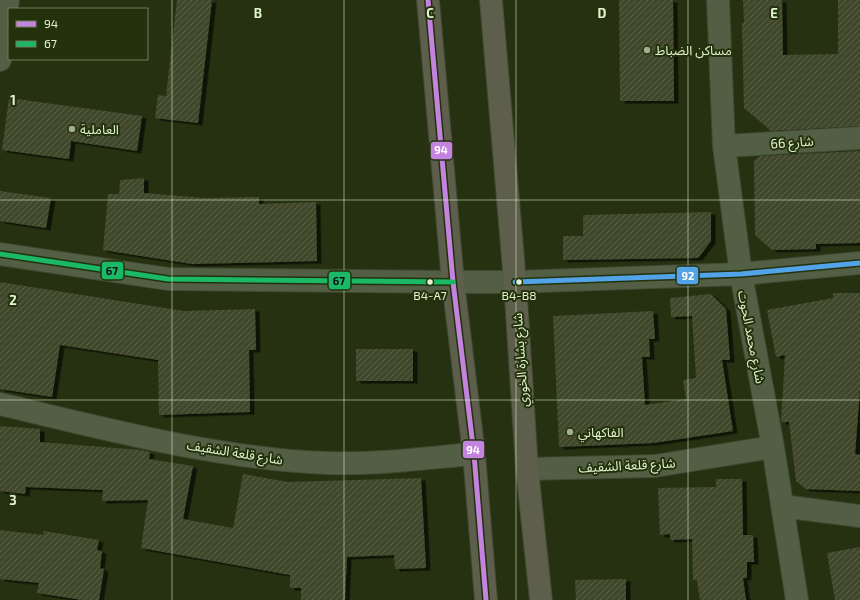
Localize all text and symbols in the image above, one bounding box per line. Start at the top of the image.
text: B [254,5,262,21]
text: C [426,5,434,21]
text: D [598,5,607,21]
text: E [770,5,778,21]
legend [8,8,148,60]
text: 94 [44,16,58,30]
text: 67 [44,36,57,50]
place label: مساكن الضباط [655,42,732,59]
marker: مساكن الضباط [642,45,652,55]
text: 1 [10,92,16,108]
place label: العاملية [80,121,119,137]
marker: العاملية [67,124,77,134]
street label: شارع 66 [770,133,814,154]
line badge: 94 [430,141,453,160]
text: 94 [434,143,448,156]
line badge: 67 [101,261,124,280]
text: 67 [106,264,118,277]
line badge: 92 [676,266,699,285]
text: 92 [682,269,694,282]
line badge: 67 [328,271,351,290]
text: 67 [333,274,345,287]
marker: B4-A7 [425,277,435,287]
marker: B4-B8 [514,277,524,287]
place label: B4-A7 [413,288,447,302]
place label: B4-B8 [502,288,536,302]
street label: شارع محمد الحوت [732,289,769,385]
text: 2 [9,292,17,308]
street label: شارع بشارة الخوري [509,312,534,408]
place label: الفاكهاني [578,424,624,443]
marker: الفاكهاني [565,427,575,437]
street label: شارع قلعة الشقيف [185,437,284,470]
line badge: 94 [462,440,485,459]
text: 94 [466,443,480,456]
street label: شارع قلعة الشقيف [578,454,676,479]
text: 3 [9,492,17,508]

